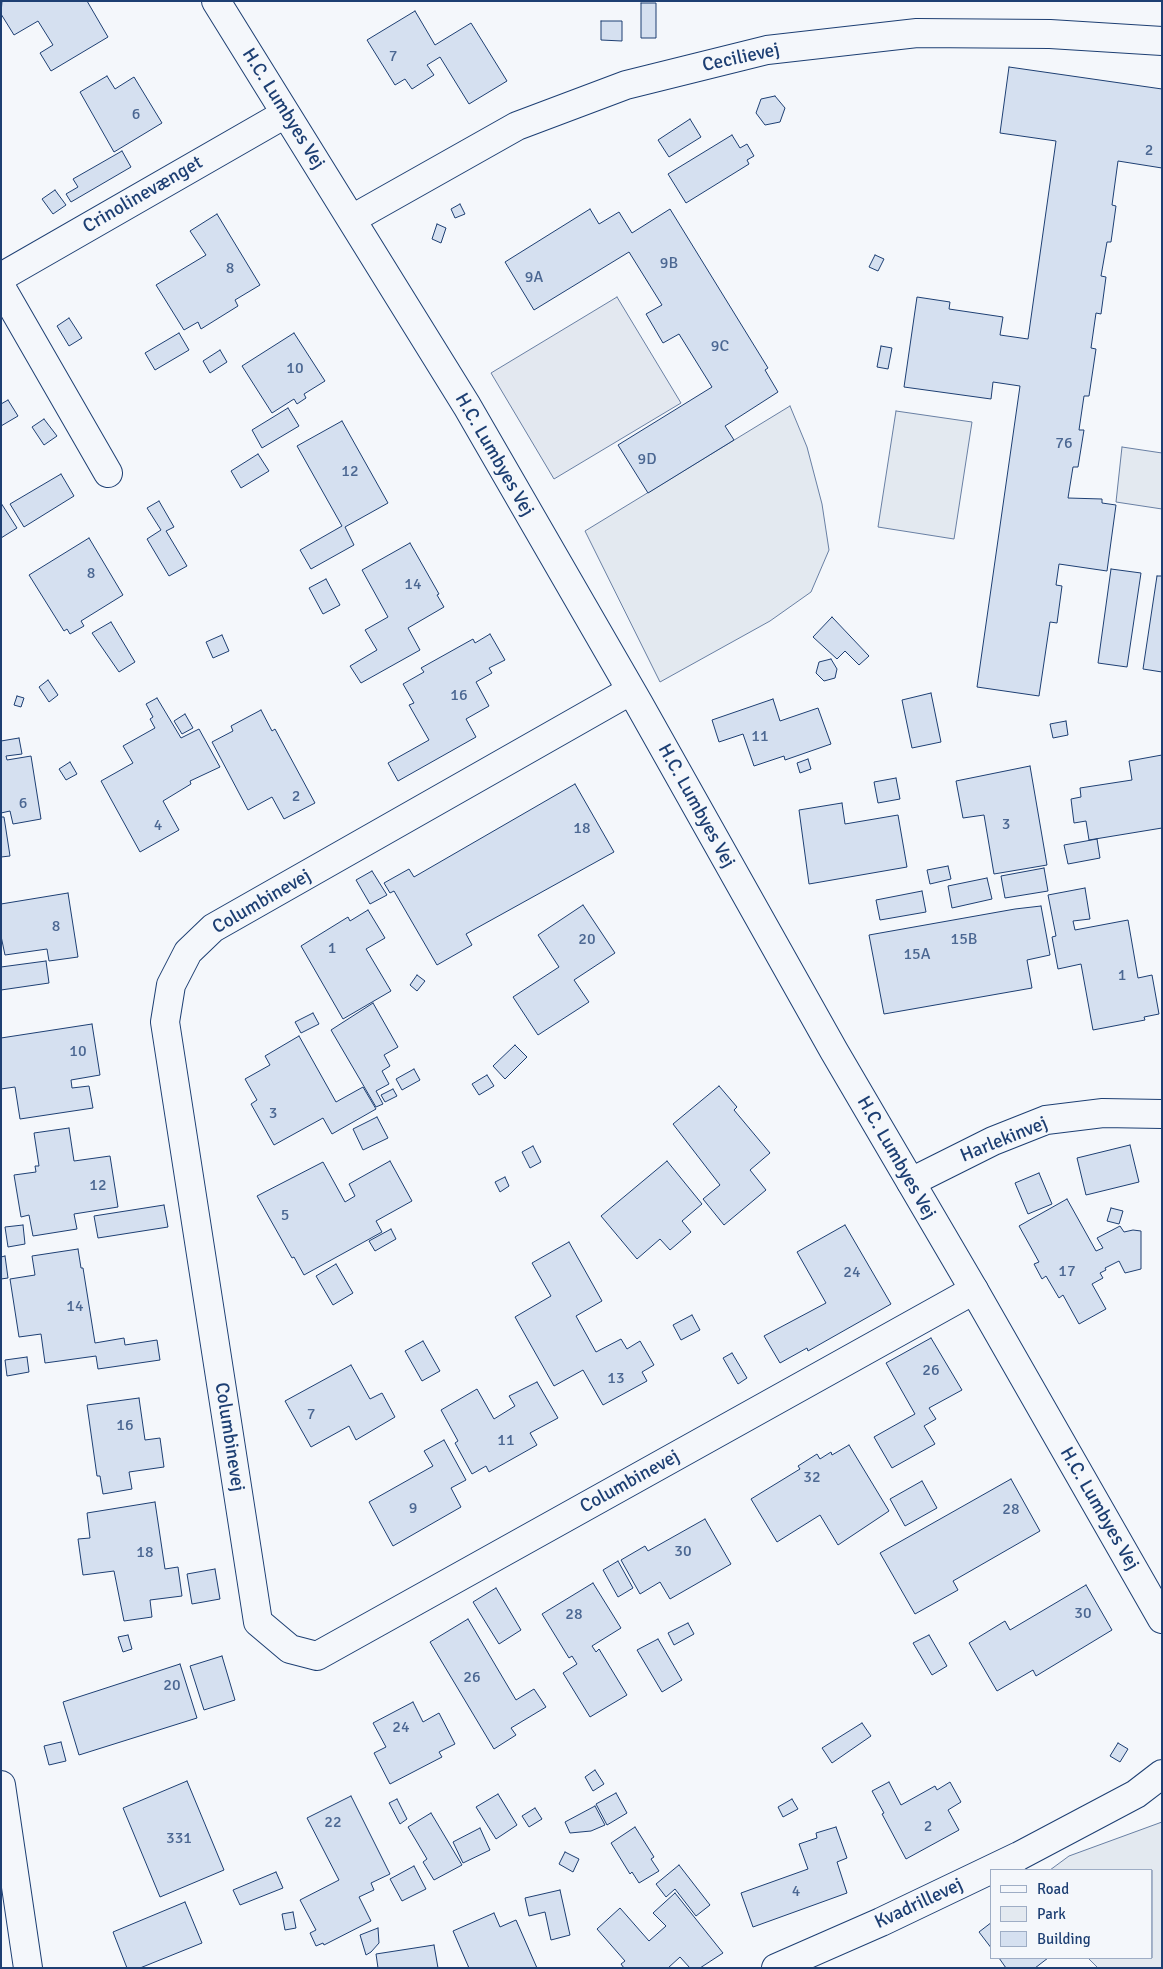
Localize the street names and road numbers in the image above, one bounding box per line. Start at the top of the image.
street label: Cecilievej [700,39,782,77]
street label: H.C. Lumbyes Vej [237,44,329,174]
street label: Crinolinevænget [79,151,207,239]
street label: H.C. Lumbyes Vej [450,389,538,521]
street label: H.C. Lumbyes Vej [653,740,739,872]
street label: Columbinevej [209,865,315,939]
street label: H.C. Lumbyes Vej [852,1092,940,1224]
street label: Harlekinvej [957,1112,1051,1168]
street label: Columbinevej [209,1381,249,1493]
street label: H.C. Lumbyes Vej [1055,1443,1143,1575]
street label: Columbinevej [576,1445,684,1519]
street label: Kvadrillevej [871,1874,967,1934]

